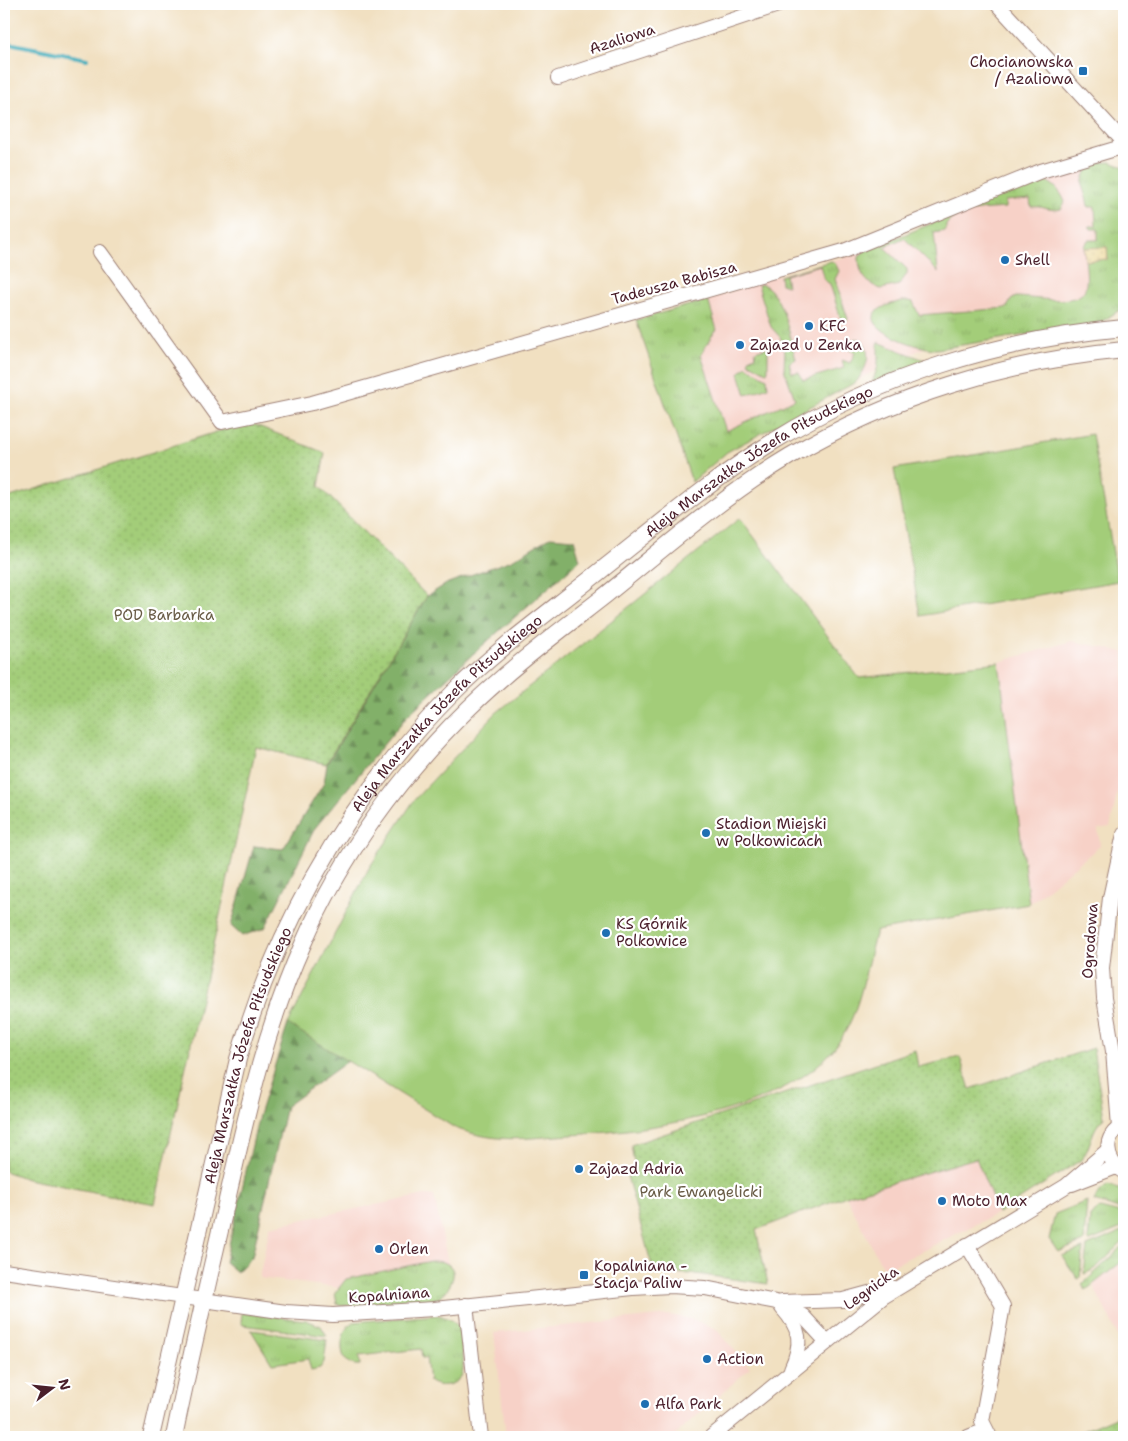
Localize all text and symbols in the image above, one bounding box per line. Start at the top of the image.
street label: Azaliowa [587,19,658,59]
place label: Chocianowska / Azaliowa [970,52,1074,89]
marker: Chocianowska / Azaliowa [1077,65,1089,77]
place label: Shell [1015,250,1050,270]
marker: Shell [999,254,1011,266]
street label: Tadeusza Babisza [609,257,739,309]
place label: KFC [819,316,846,336]
marker: KFC [803,320,815,332]
place label: Zajazd u Zenka [750,335,862,355]
marker: Zajazd u Zenka [734,339,746,351]
street label: Aleja Marszałka Józefa Piłsudskiego [641,381,876,542]
park label: POD Barbarka [114,605,215,625]
street label: Aleja Marszałka Józefa Piłsudskiego [347,610,547,816]
place label: Stadion Miejski w Polkowicach [716,814,827,851]
marker: Stadion Miejski w Polkowicach [700,827,712,839]
street label: Ogrodowa [1077,902,1103,979]
place label: KS Górnik Polkowice [616,914,688,951]
street label: Aleja Marszałka Józefa Piłsudskiego [200,924,296,1186]
marker: KS Górnik Polkowice [600,927,612,939]
place label: Zajazd Adria [589,1159,684,1179]
marker: Zajazd Adria [573,1163,585,1175]
park label: Park Ewangelicki [640,1182,762,1202]
place label: Moto Max [952,1191,1027,1211]
marker: Moto Max [936,1195,948,1207]
place label: Orlen [389,1239,428,1259]
marker: Orlen [373,1243,385,1255]
place label: Kopalniana - Stacja Paliw [594,1256,688,1293]
street label: Legnicka [840,1261,903,1315]
marker: Kopalniana - Stacja Paliw [578,1269,590,1281]
street label: Kopalniana [348,1282,431,1308]
place label: Action [717,1349,764,1369]
marker: Action [701,1353,713,1365]
north arrow [28,1364,78,1414]
text: N [54,1377,75,1392]
place label: Alfa Park [655,1394,722,1414]
marker: Alfa Park [639,1398,651,1410]

